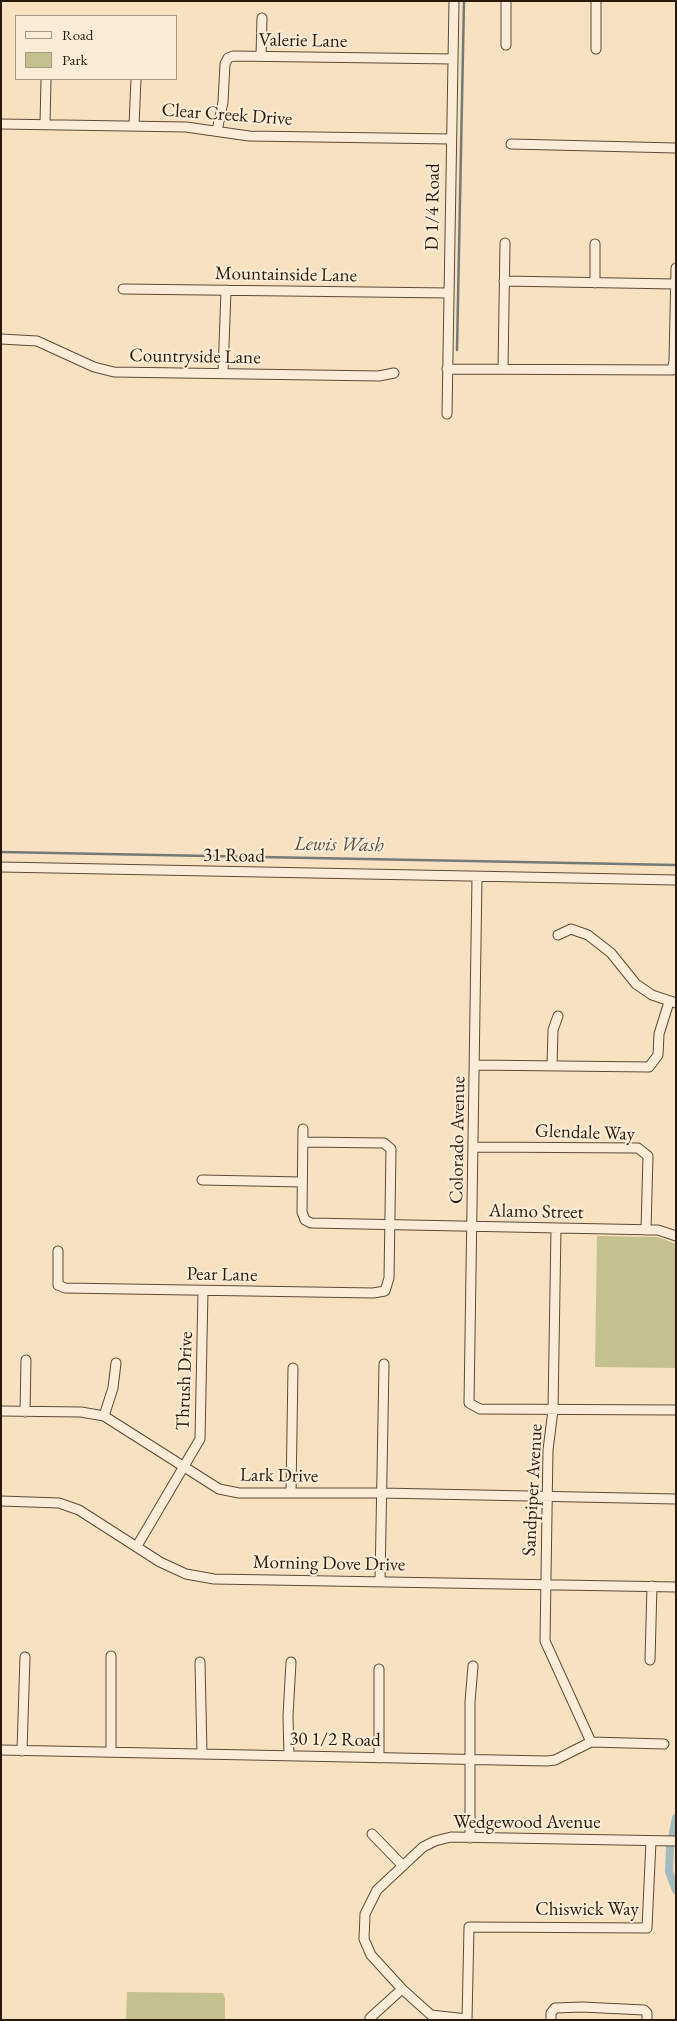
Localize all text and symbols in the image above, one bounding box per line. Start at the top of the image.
legend [15,15,178,80]
text: Road [62,25,93,44]
street label: Valerie Lane [258,29,348,53]
text: Park [62,50,88,69]
street label: Clear Creek Drive [161,99,293,131]
street label: D 1/4 Road [421,163,445,251]
street label: Mountainside Lane [215,262,357,288]
street label: Countryside Lane [129,344,261,370]
water label: Lewis Wash [294,832,384,858]
street label: 31 Road [203,844,265,868]
street label: Colorado Avenue [445,1076,471,1204]
street label: Glendale Way [535,1120,635,1146]
street label: Alamo Street [488,1200,584,1224]
street label: Pear Lane [186,1263,258,1287]
street label: Thrush Drive [172,1331,198,1431]
street label: Sandpiper Avenue [518,1423,548,1557]
street label: Lark Drive [240,1464,318,1488]
street label: Morning Dove Drive [253,1551,405,1577]
street label: 30 1/2 Road [289,1728,381,1752]
street label: Wedgewood Avenue [453,1812,601,1834]
street label: Chiswick Way [535,1899,639,1921]

